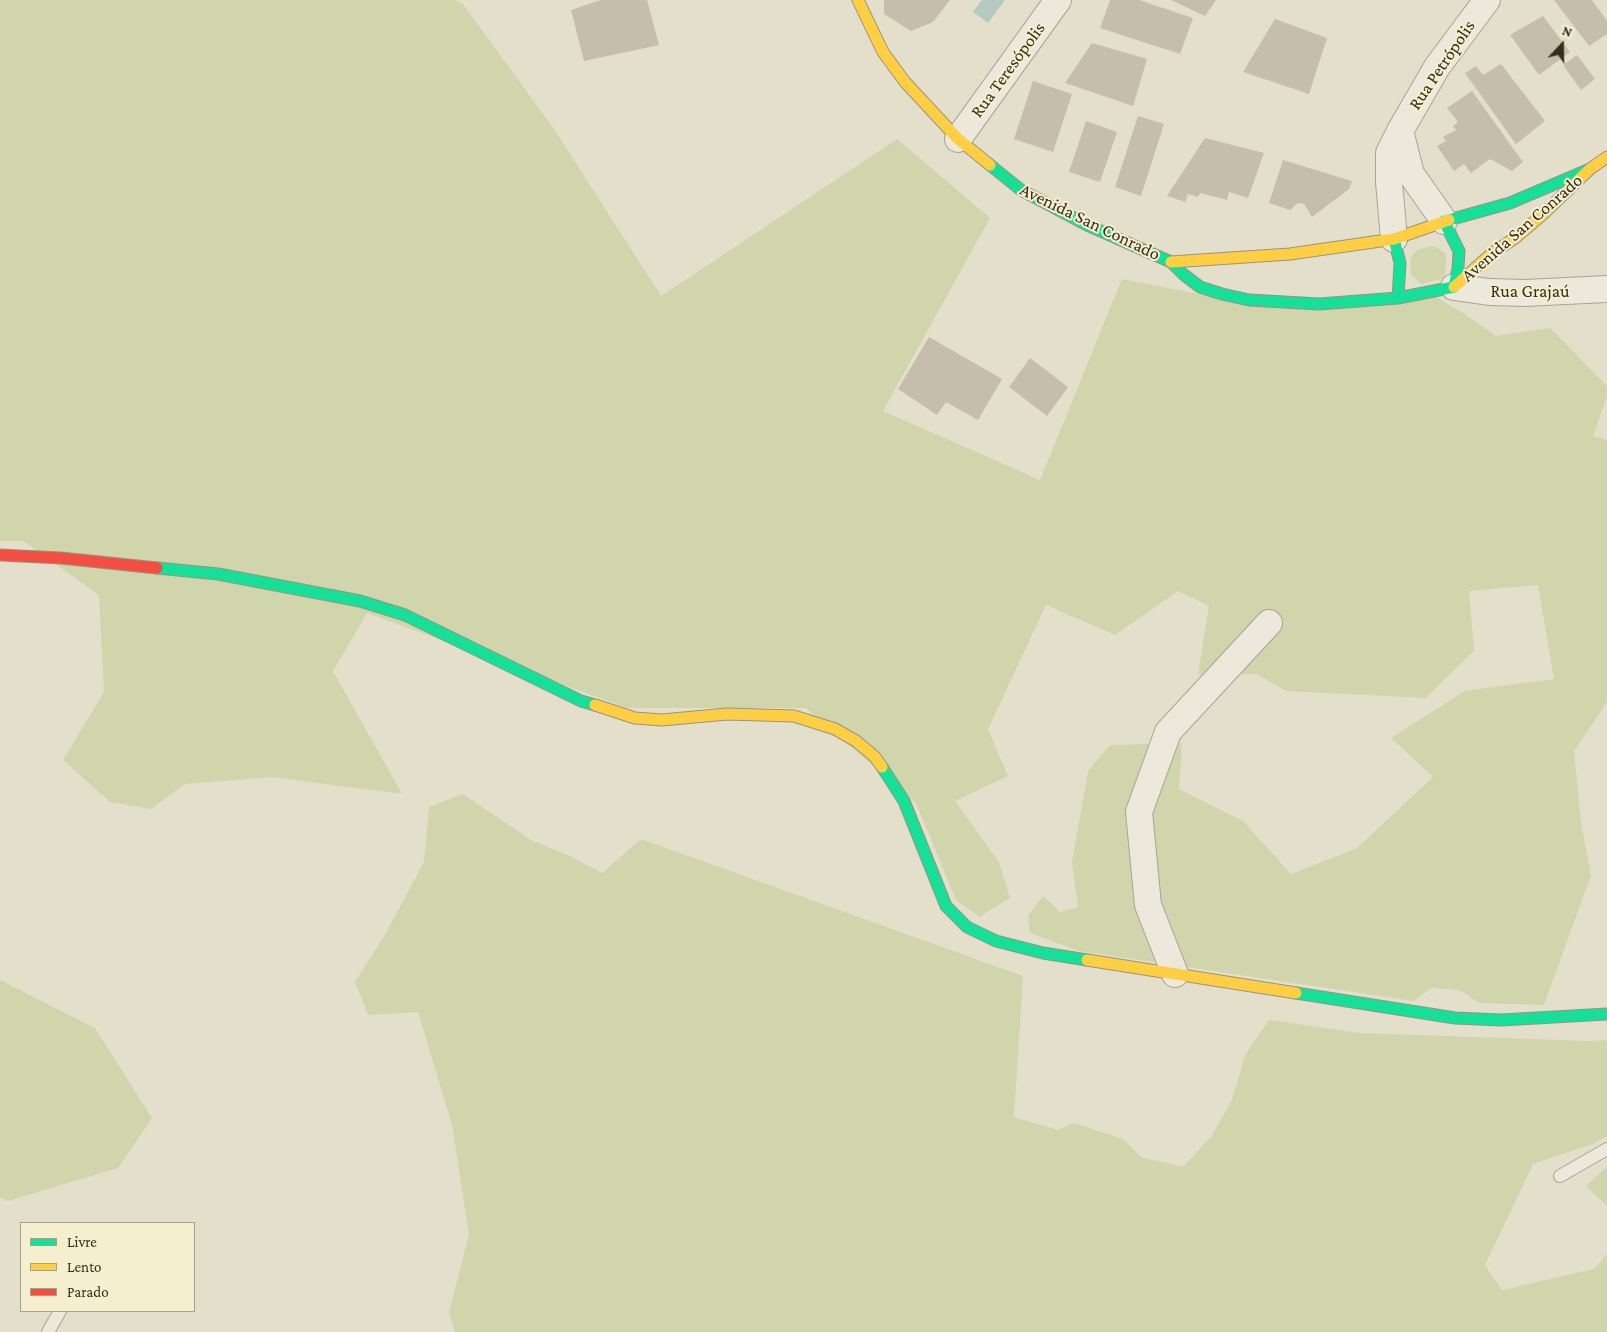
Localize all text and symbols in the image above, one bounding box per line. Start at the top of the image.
street label: Rua Petrópolis [1404,16,1480,114]
street label: Rua Teresópolis [966,18,1050,122]
north arrow [1537,20,1587,70]
text: N [1560,22,1575,40]
street label: Avenida San Conrado [1457,170,1587,286]
street label: Avenida San Conrado [1016,179,1164,265]
street label: Rua Grajaú [1490,280,1570,302]
legend [20,1222,195,1312]
text: Livre [67,1234,97,1250]
text: Lento [67,1259,101,1275]
text: Parado [67,1284,109,1300]

